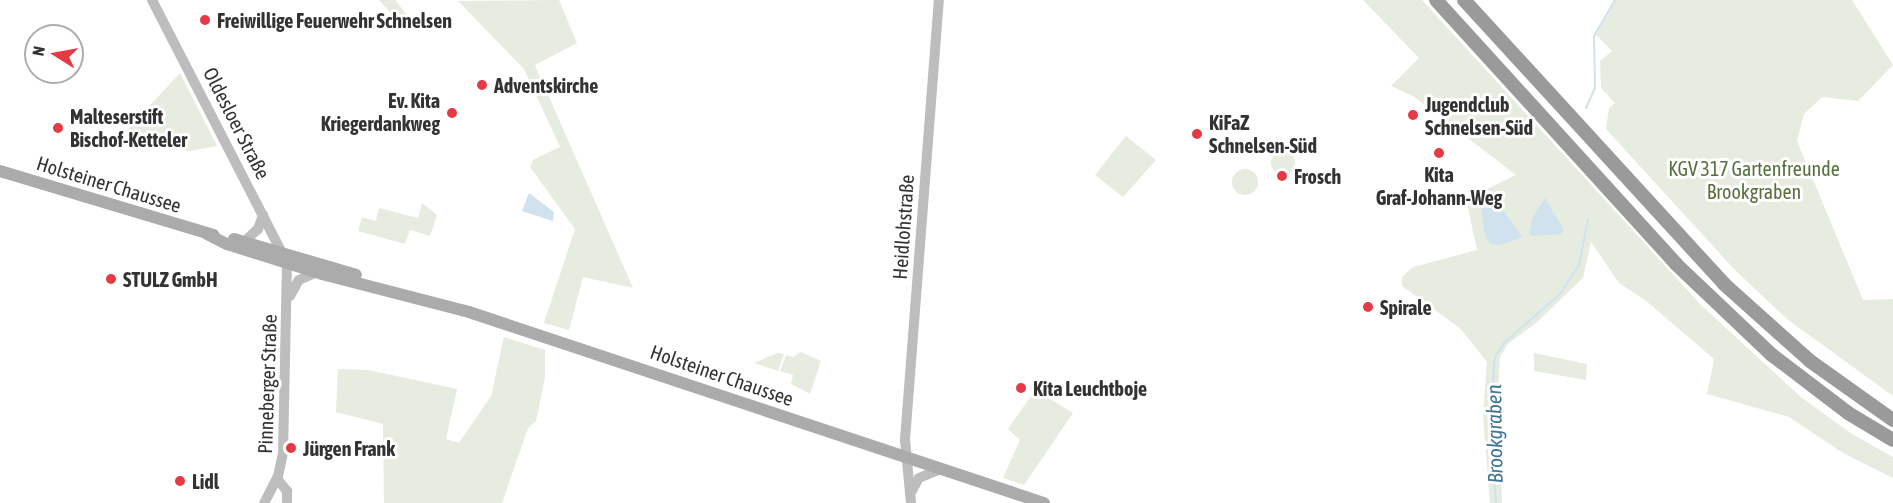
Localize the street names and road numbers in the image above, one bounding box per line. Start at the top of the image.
street label: Oldesloer Straße [199,63,275,183]
street label: Holsteiner Chaussee [34,151,184,217]
street label: Heidlohstraße [887,174,919,280]
street label: Pinneberger Straße [253,314,281,454]
street label: Holsteiner Chaussee [647,339,797,411]

